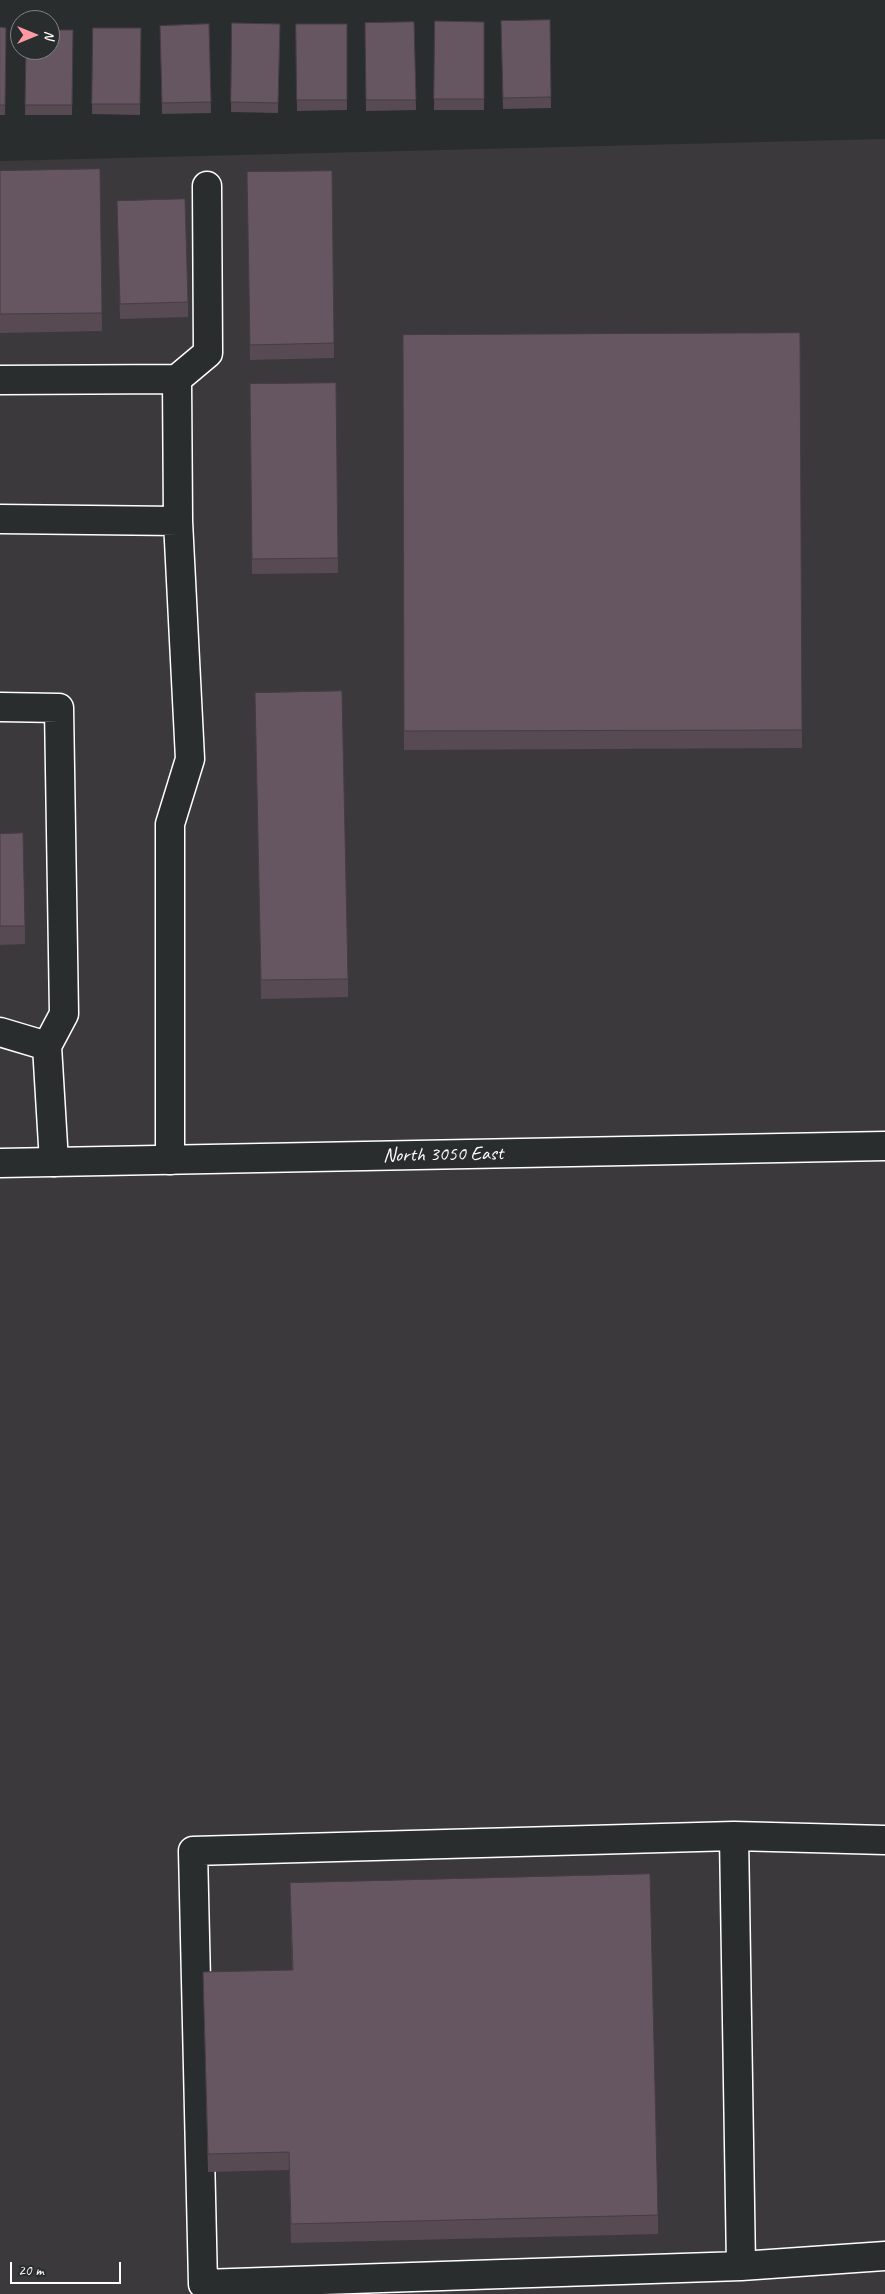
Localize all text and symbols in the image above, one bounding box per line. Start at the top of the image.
north arrow [10,10,60,60]
text: N [41,31,58,39]
street label: North 3050 East [383,1142,503,1168]
scale bar [12,2252,124,2284]
text: 20 m [18,2261,44,2280]

